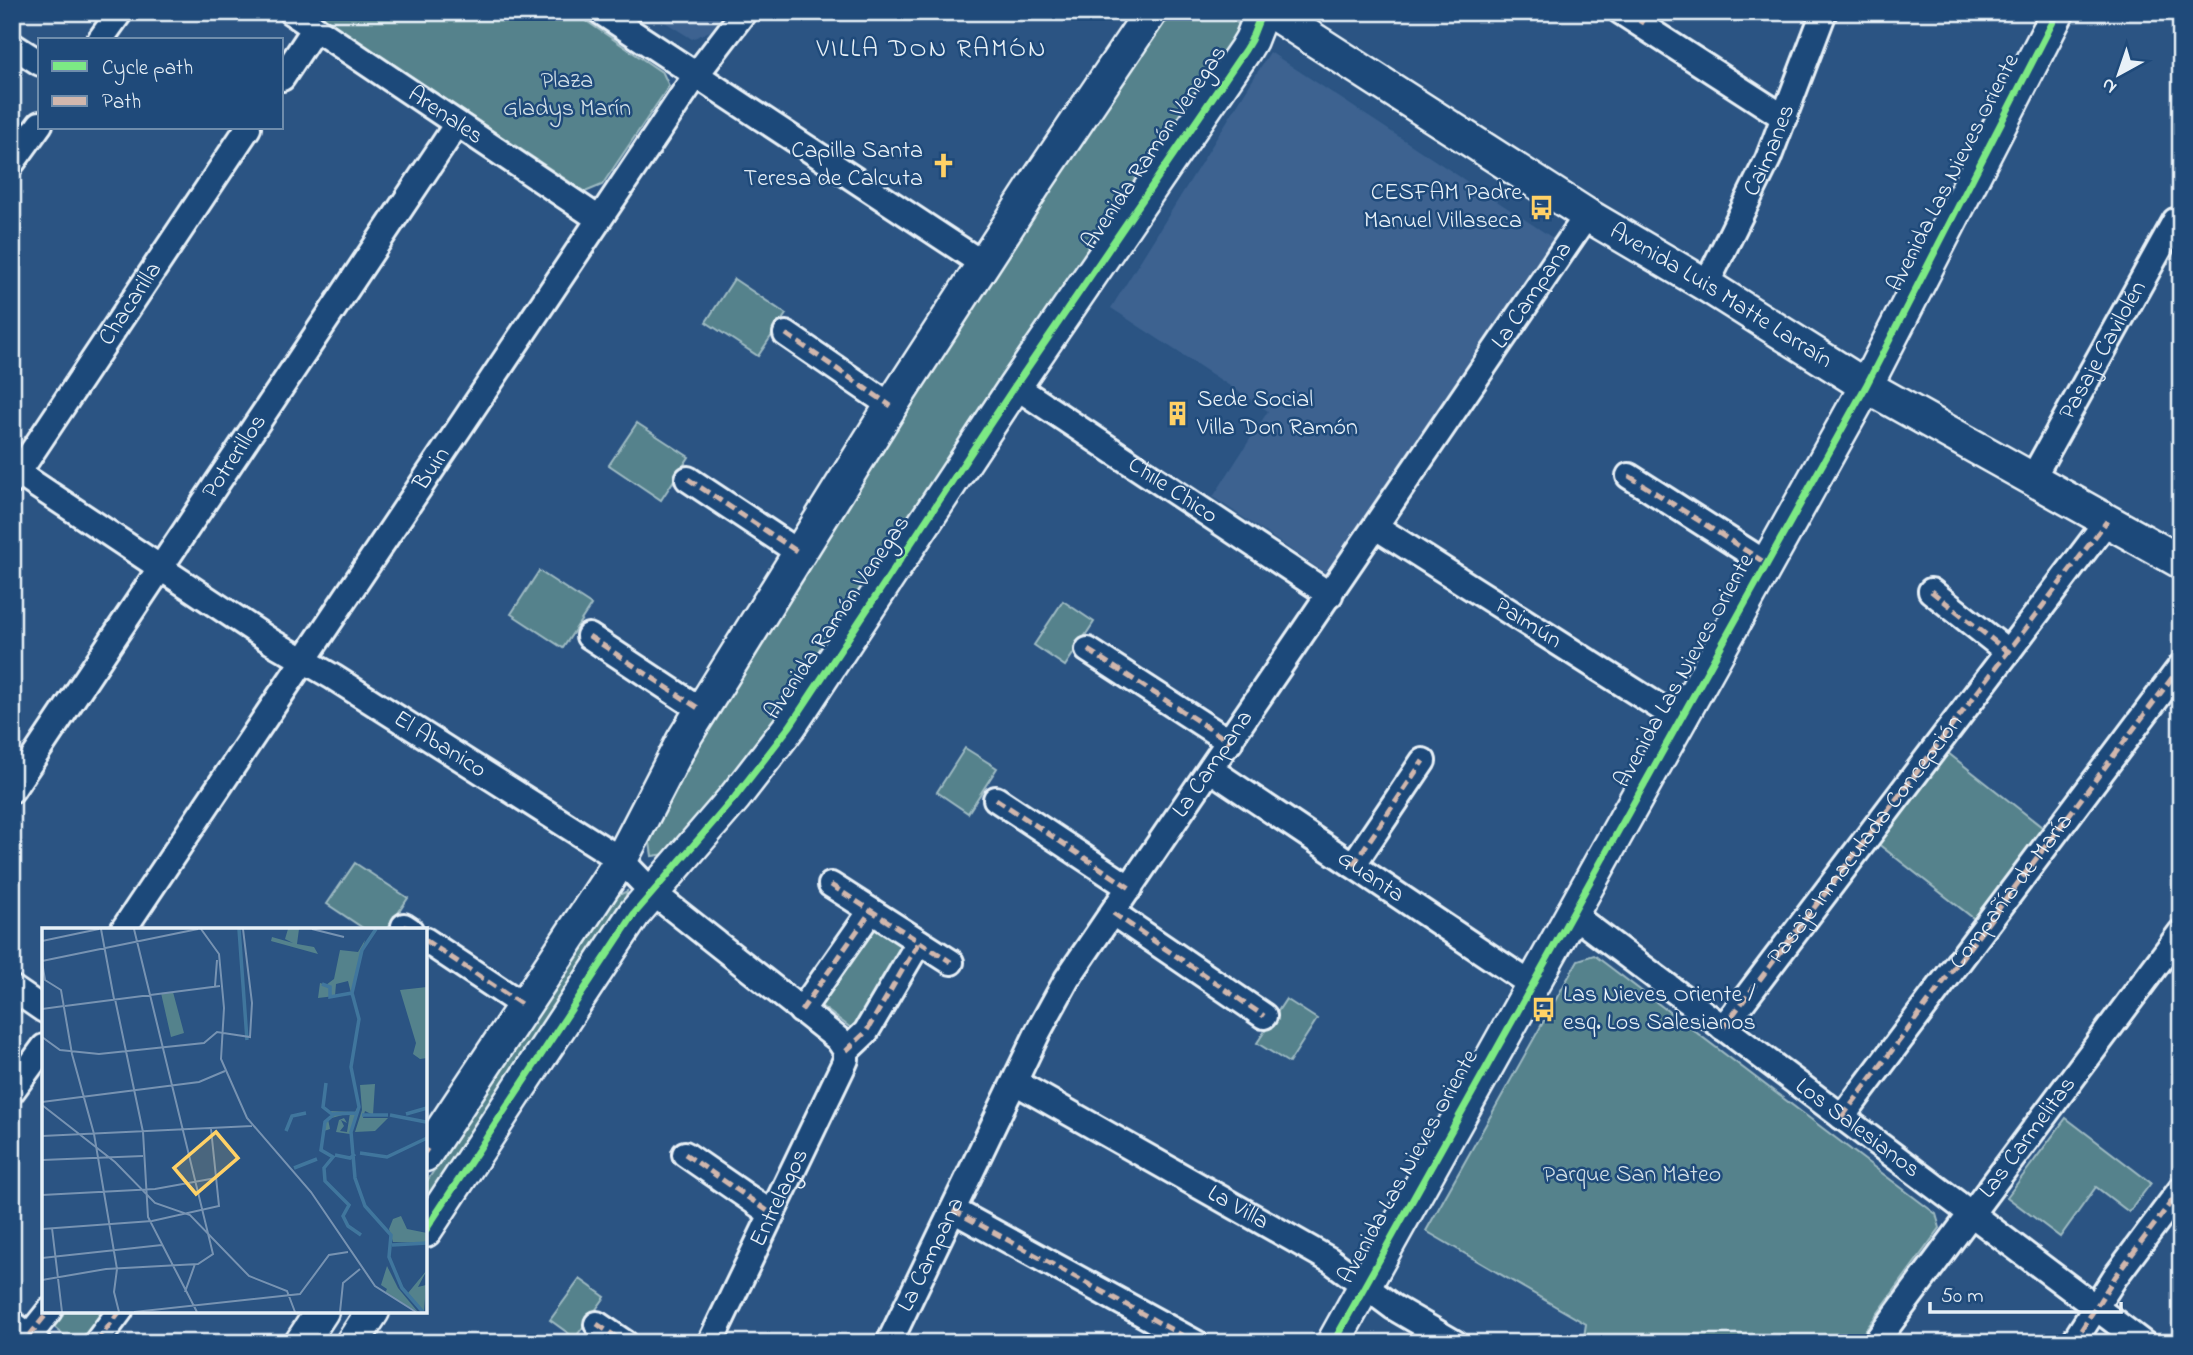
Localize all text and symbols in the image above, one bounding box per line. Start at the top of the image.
district label: VILLA DON RAMÓN [815,31,1048,69]
legend [38,38,284,130]
north arrow [2084,38,2154,108]
street label: Avenida Ramón Venegas [1073,39,1237,257]
street label: Avenida Las Nieves Oriente [1879,48,2029,298]
text: Cycle path [102,54,193,86]
park label: Plaza Gladys Marín [503,64,631,128]
text: N [2096,71,2123,100]
street label: Arenales [400,78,490,154]
text: Path [102,88,141,118]
street label: Caimanes [1735,99,1805,203]
place label: Capilla Santa Teresa de Calcuta [743,134,923,197]
church icon: Capilla Santa Teresa de Calcuta [929,151,957,179]
place label: CESFAM Padre Manuel Villaseca [1364,176,1522,239]
bus stop icon: CESFAM Padre Manuel Villaseca [1528,193,1556,221]
street label: Avenida Luis Matte Larraín [1603,214,1839,378]
street label: La Campana [1483,235,1581,356]
street label: Chacarilla [90,255,171,353]
street label: Pasaje Cavilolén [2051,274,2156,426]
place label: Sede Social Villa Don Ramón [1196,383,1358,446]
building icon: Sede Social Villa Don Ramón [1163,400,1191,428]
street label: Potrerillos [194,407,276,506]
street label: Buin [404,440,459,499]
street label: Chile Chico [1120,448,1225,533]
street label: Avenida Ramón Venegas [756,509,920,727]
street label: Avenida Las Nieves Oriente [1606,547,1764,795]
street label: Paimún [1487,589,1569,658]
street label: El Abanico [386,702,493,788]
street label: La Campana [1164,703,1262,825]
street label: Pasaje Inmaculada Concepción [1759,707,1972,973]
street label: Compañía de María [1941,806,2082,977]
street label: Guanta [1330,842,1411,912]
inset map [42,928,427,1313]
place label: Las Nieves Oriente / esq. Los Salesianos [1563,978,1756,1041]
bus stop icon: Las Nieves Oriente / esq. Los Salesianos [1529,995,1557,1023]
street label: Avenida Las Nieves Oriente [1330,1043,1488,1291]
street label: Las Carmelitas [1971,1069,2085,1206]
street label: Los Salesianos [1787,1070,1927,1187]
street label: Entrelagos [741,1143,818,1253]
park label: Parque San Mateo [1543,1158,1721,1193]
street label: La Villa [1201,1177,1275,1239]
street label: La Campana [889,1191,974,1318]
scale bar [1930,1271,2121,1315]
text: 50 m [1941,1282,1984,1312]

